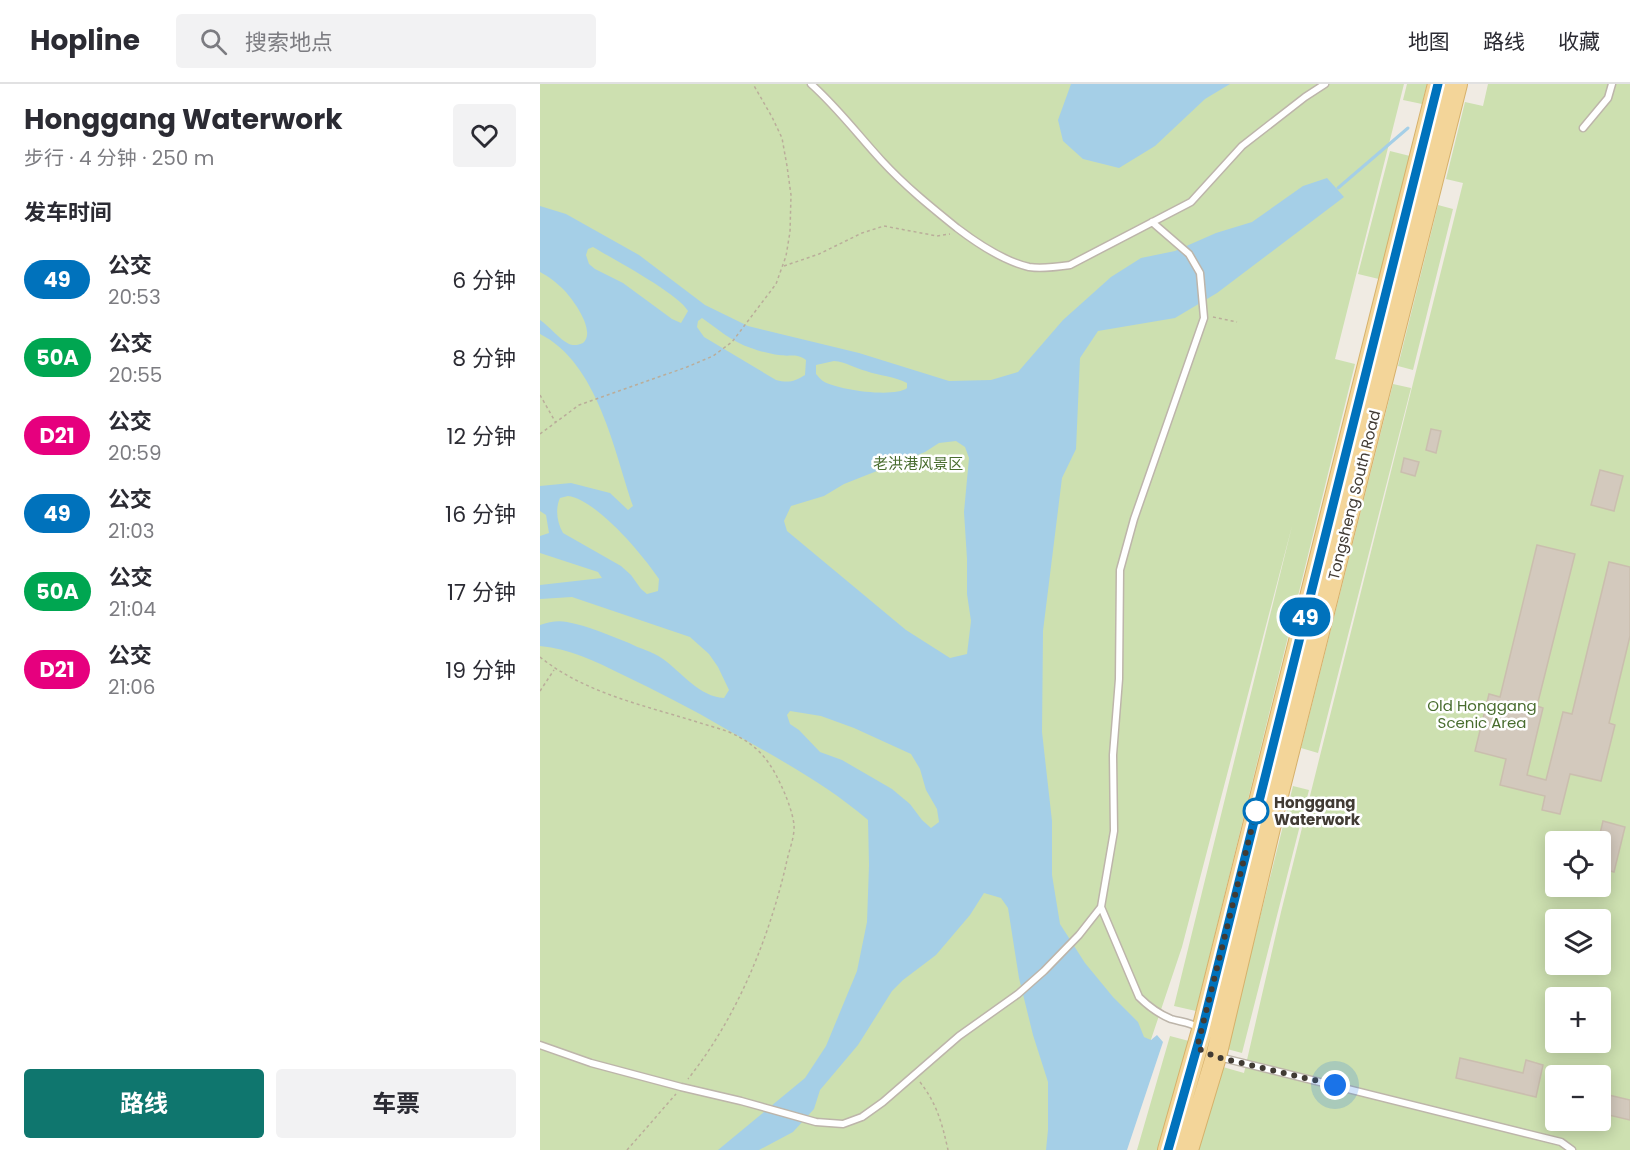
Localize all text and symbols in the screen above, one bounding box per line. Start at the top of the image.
search box [176,14,596,68]
text: Hopline [30,21,140,60]
icon: search [197,25,230,58]
text: 搜索地点 [245,27,333,58]
text: 地图 [1408,27,1450,56]
text: 路线 [1483,27,1525,56]
text: 收藏 [1558,27,1600,56]
text: Honggang Waterwork [24,100,342,139]
button: heart [453,104,516,167]
text: 步行 · 4 分钟 · 250 m [24,144,214,172]
text: 发车时间 [24,197,112,228]
text: 公交 [108,250,152,281]
text: 49 [43,265,71,294]
text: 6 分钟 [452,265,516,296]
text: 20:53 [108,283,161,311]
text: 公交 [109,328,153,359]
text: 50A [36,343,79,372]
text: 8 分钟 [452,343,516,374]
text: 20:55 [109,361,162,389]
text: 公交 [108,406,152,437]
street label: Tongsheng South Road [1323,408,1385,582]
text: D21 [39,421,75,450]
text: 12 分钟 [446,421,516,452]
text: 20:59 [108,439,161,467]
park label: 老洪港风景区 [873,453,963,474]
text: 公交 [108,484,152,515]
text: 49 [43,499,71,528]
text: 16 分钟 [445,499,516,530]
text: 21:03 [108,517,155,545]
text: 公交 [109,562,153,593]
text: 50A [36,577,79,606]
text: 17 分钟 [447,577,516,608]
text: 21:04 [109,595,156,623]
line badge: 49 [1278,598,1332,636]
text: 49 [1291,603,1319,632]
text: 公交 [108,640,152,671]
text: D21 [39,655,75,684]
text: 19 分钟 [445,655,516,686]
text: 21:06 [108,673,155,701]
park label: Old Honggang Scenic Area [1427,695,1537,733]
place label: Honggang Waterwork [1274,792,1361,830]
marker: Honggang Waterwork [1243,798,1269,824]
map controls [1545,831,1611,1131]
button: locate [1545,831,1611,897]
button: layers [1545,909,1611,975]
button: + [1545,987,1611,1053]
button: − [1545,1065,1611,1131]
button: 路线 [24,1069,264,1138]
button: 车票 [276,1069,516,1138]
your location [1320,1070,1350,1100]

